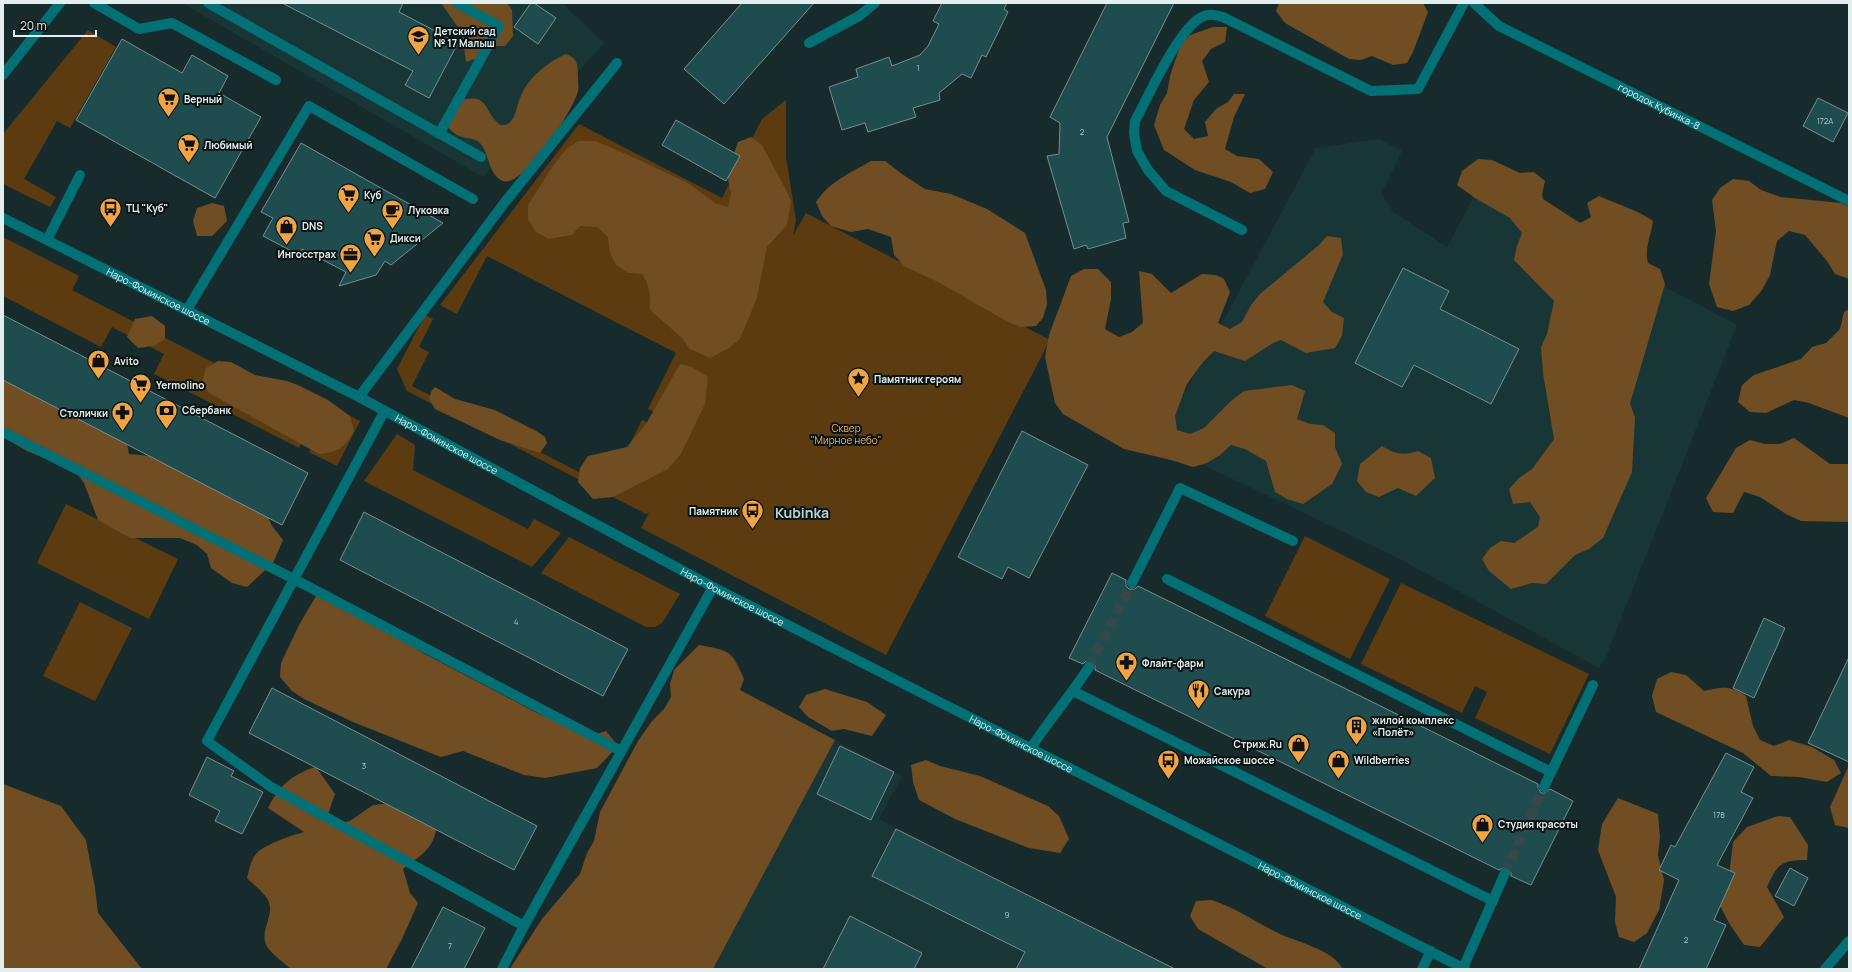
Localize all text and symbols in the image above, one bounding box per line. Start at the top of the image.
scale bar [14,12,96,38]
text: 20 m [20,17,47,34]
school or university icon: Детский сад № 17 Малыш [405,24,431,57]
place label: Детский сад № 17 Малыш [434,24,496,50]
house number: 1 [916,62,920,73]
street label: городок Кубинка-8 [1616,80,1703,133]
supermarket icon: Верный [156,86,182,119]
place label: Верный [184,92,222,106]
house number: 172А [1817,115,1833,126]
house number: 2 [1080,126,1085,137]
supermarket icon: Любимый [175,132,201,165]
place label: Любимый [204,138,253,152]
supermarket icon: Куб [335,182,361,215]
place label: Куб [364,188,382,202]
bus stop icon: ТЦ "Куб" [97,195,123,228]
cafe icon: Луковка [380,197,406,230]
place label: ТЦ "Куб" [126,201,168,215]
place label: Луковка [408,203,449,217]
shop icon: DNS [274,213,300,246]
place label: DNS [302,219,323,233]
supermarket icon: Дикси [362,225,388,258]
place label: Дикси [390,231,421,245]
office icon: Ингосстрах [338,241,364,274]
place label: Ингосстрах [278,247,336,261]
street label: Наро-Фоминское шоссе [104,264,213,328]
shop icon: Avito [85,348,111,381]
place label: Avito [114,354,139,368]
place icon: Памятник героям [845,366,871,399]
supermarket icon: Yermolino [128,372,154,405]
place label: Памятник героям [874,372,961,386]
place label: Yermolino [156,378,204,392]
bank icon: Сбербанк [153,397,179,430]
pharmacy icon: Столички [110,400,136,433]
place label: Сбербанк [182,403,232,417]
place label: Столички [60,406,108,420]
street label: Наро-Фоминское шоссе [393,411,501,477]
park label: Сквер "Мирное небо" [811,421,881,447]
bus stop icon: Памятник [740,498,766,531]
district label: Kubinka [775,503,829,522]
place label: Памятник [689,504,739,518]
street label: Наро-Фоминское шоссе [678,564,787,629]
house number: 4 [514,616,519,627]
pharmacy icon: Флайт-фарм [1113,650,1139,683]
place label: Флайт-фарм [1142,656,1203,670]
restaurant icon: Сакура [1185,678,1211,711]
place label: Сакура [1214,684,1250,698]
street label: Наро-Фоминское шоссе [967,711,1076,776]
building icon: жилой комплекс «Полёт» [1343,713,1369,746]
place label: жилой комплекс «Полёт» [1372,713,1454,739]
shop icon: Стриж.Ru [1285,731,1311,764]
place label: Стриж.Ru [1234,737,1282,751]
bus stop icon: Можайское шоссе [1155,747,1181,780]
shop icon: Wildberries [1325,747,1351,780]
place label: Можайское шоссе [1184,753,1275,767]
place label: Wildberries [1354,753,1410,767]
house number: 3 [362,760,366,771]
house number: 178 [1713,809,1725,820]
shop icon: Студия красоты [1469,811,1495,844]
place label: Студия красоты [1498,817,1578,831]
street label: Наро-Фоминское шоссе [1256,858,1365,923]
house number: 9 [1005,909,1010,920]
house number: 2 [1684,934,1689,945]
house number: 7 [448,940,452,951]

